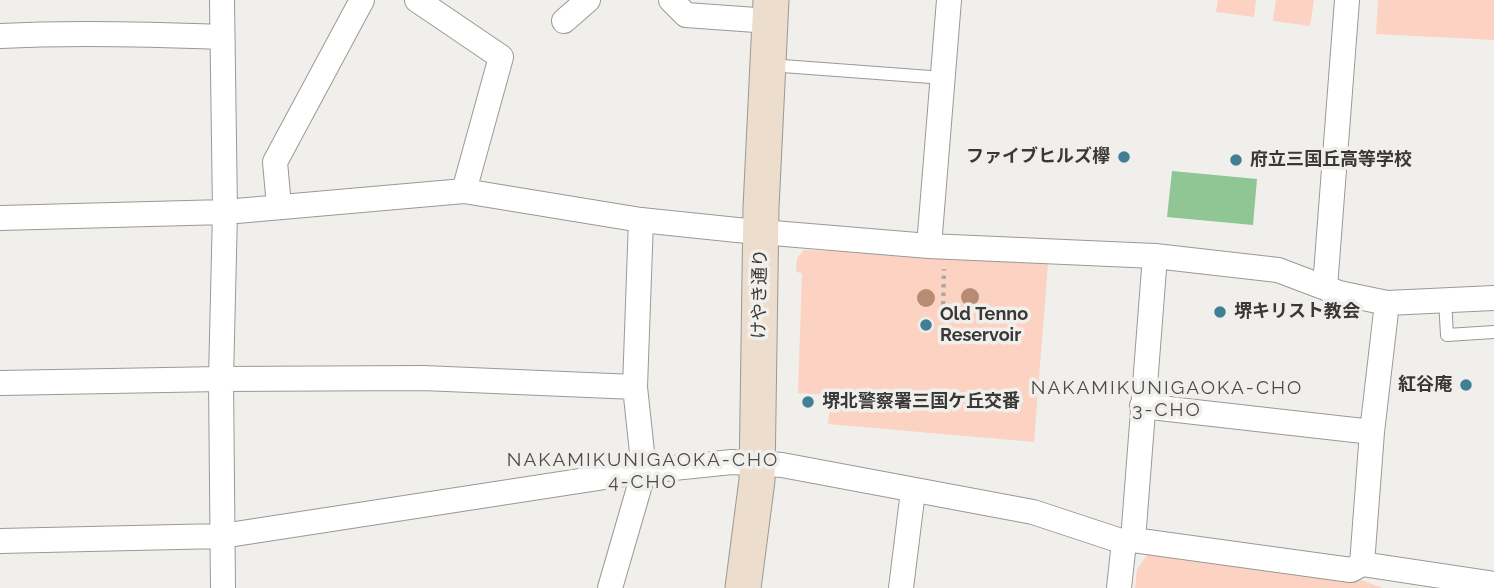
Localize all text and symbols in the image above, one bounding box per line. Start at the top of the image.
place label: ファイブヒルズ欅 [966,146,1110,168]
marker: ファイブヒルズ欅 [1116,149,1132,165]
place label: 府立三国丘高等学校 [1250,149,1412,171]
marker: 府立三国丘高等学校 [1228,152,1244,168]
street label: けやき通り [748,249,772,339]
place label: 堺キリスト教会 [1234,301,1360,323]
place label: Old Tenno Reservoir [940,304,1028,346]
marker: 堺キリスト教会 [1212,304,1228,320]
marker: Old Tenno Reservoir [918,317,934,333]
place label: 紅谷庵 [1398,374,1452,396]
district label: NAKAMIKUNIGAOKA-CHO 3-CHO [1033,377,1301,421]
marker: 紅谷庵 [1458,377,1474,393]
place label: 堺北警察署三国ケ丘交番 [822,391,1020,413]
marker: 堺北警察署三国ケ丘交番 [800,394,816,410]
district label: NAKAMIKUNIGAOKA-CHO 4-CHO [509,449,777,493]

